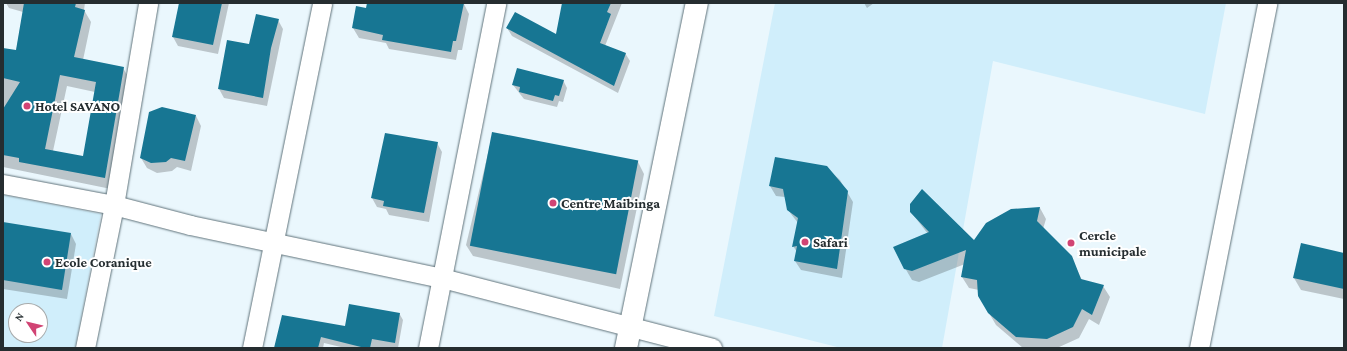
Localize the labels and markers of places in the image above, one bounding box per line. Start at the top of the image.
place label: Hotel SAVANO [35,98,120,114]
marker: Hotel SAVANO [22,101,32,111]
place label: Centre Maibinga [561,195,660,211]
marker: Centre Maibinga [548,198,558,208]
place label: Cercle municipale [1079,227,1146,260]
place label: Safari [813,234,848,250]
marker: Safari [800,237,810,247]
marker: Cercle municipale [1066,238,1076,248]
place label: Ecole Coranique [55,254,152,270]
marker: Ecole Coranique [42,257,52,267]

